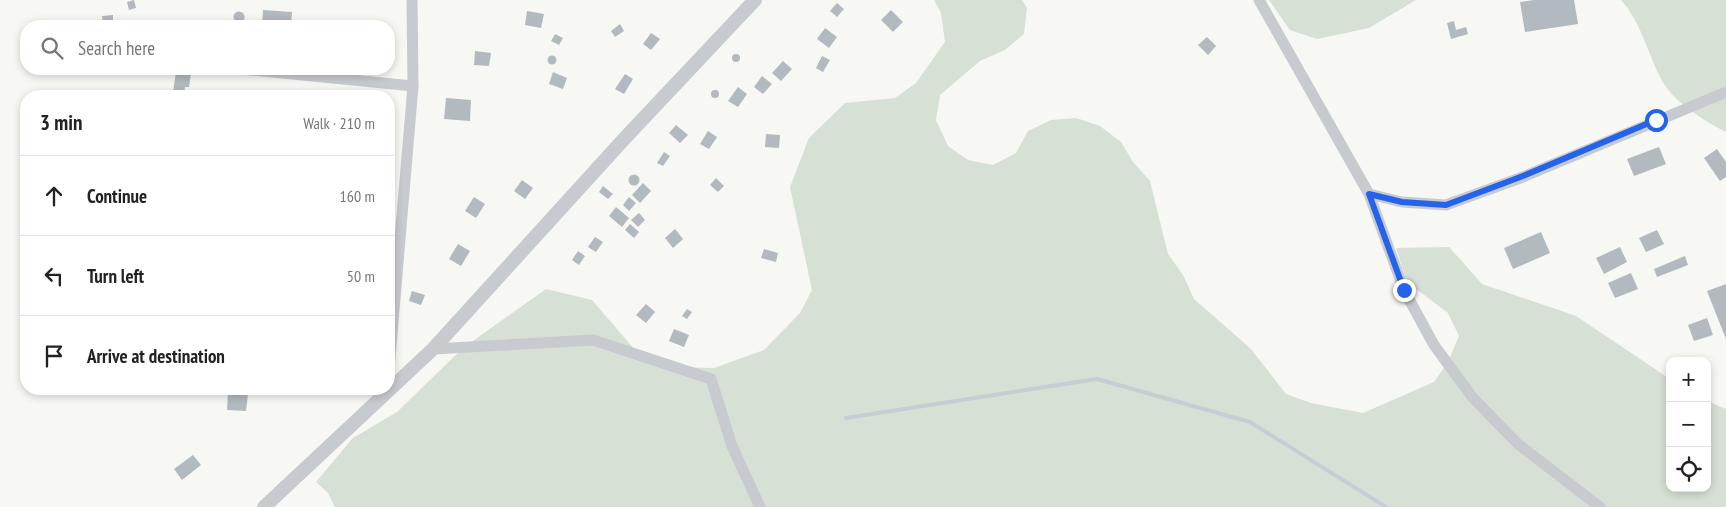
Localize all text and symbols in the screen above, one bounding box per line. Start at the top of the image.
search box [20,20,395,75]
icon: search [38,34,66,62]
text: Search here [78,36,155,60]
text: 3 min [40,109,82,136]
route start [1645,109,1668,132]
text: Walk · 210 m [303,113,375,133]
icon: ahead [40,182,68,210]
text: Continue [87,184,147,208]
text: 160 m [340,186,375,206]
icon: left [40,262,68,290]
text: Turn left [87,264,144,288]
text: 50 m [347,266,375,286]
route end [1393,279,1416,302]
icon: arrive [40,342,68,370]
text: Arrive at destination [87,344,225,368]
map controls [1666,357,1711,492]
button: + [1666,357,1711,402]
button: − [1666,402,1711,447]
button: locate [1666,447,1711,492]

